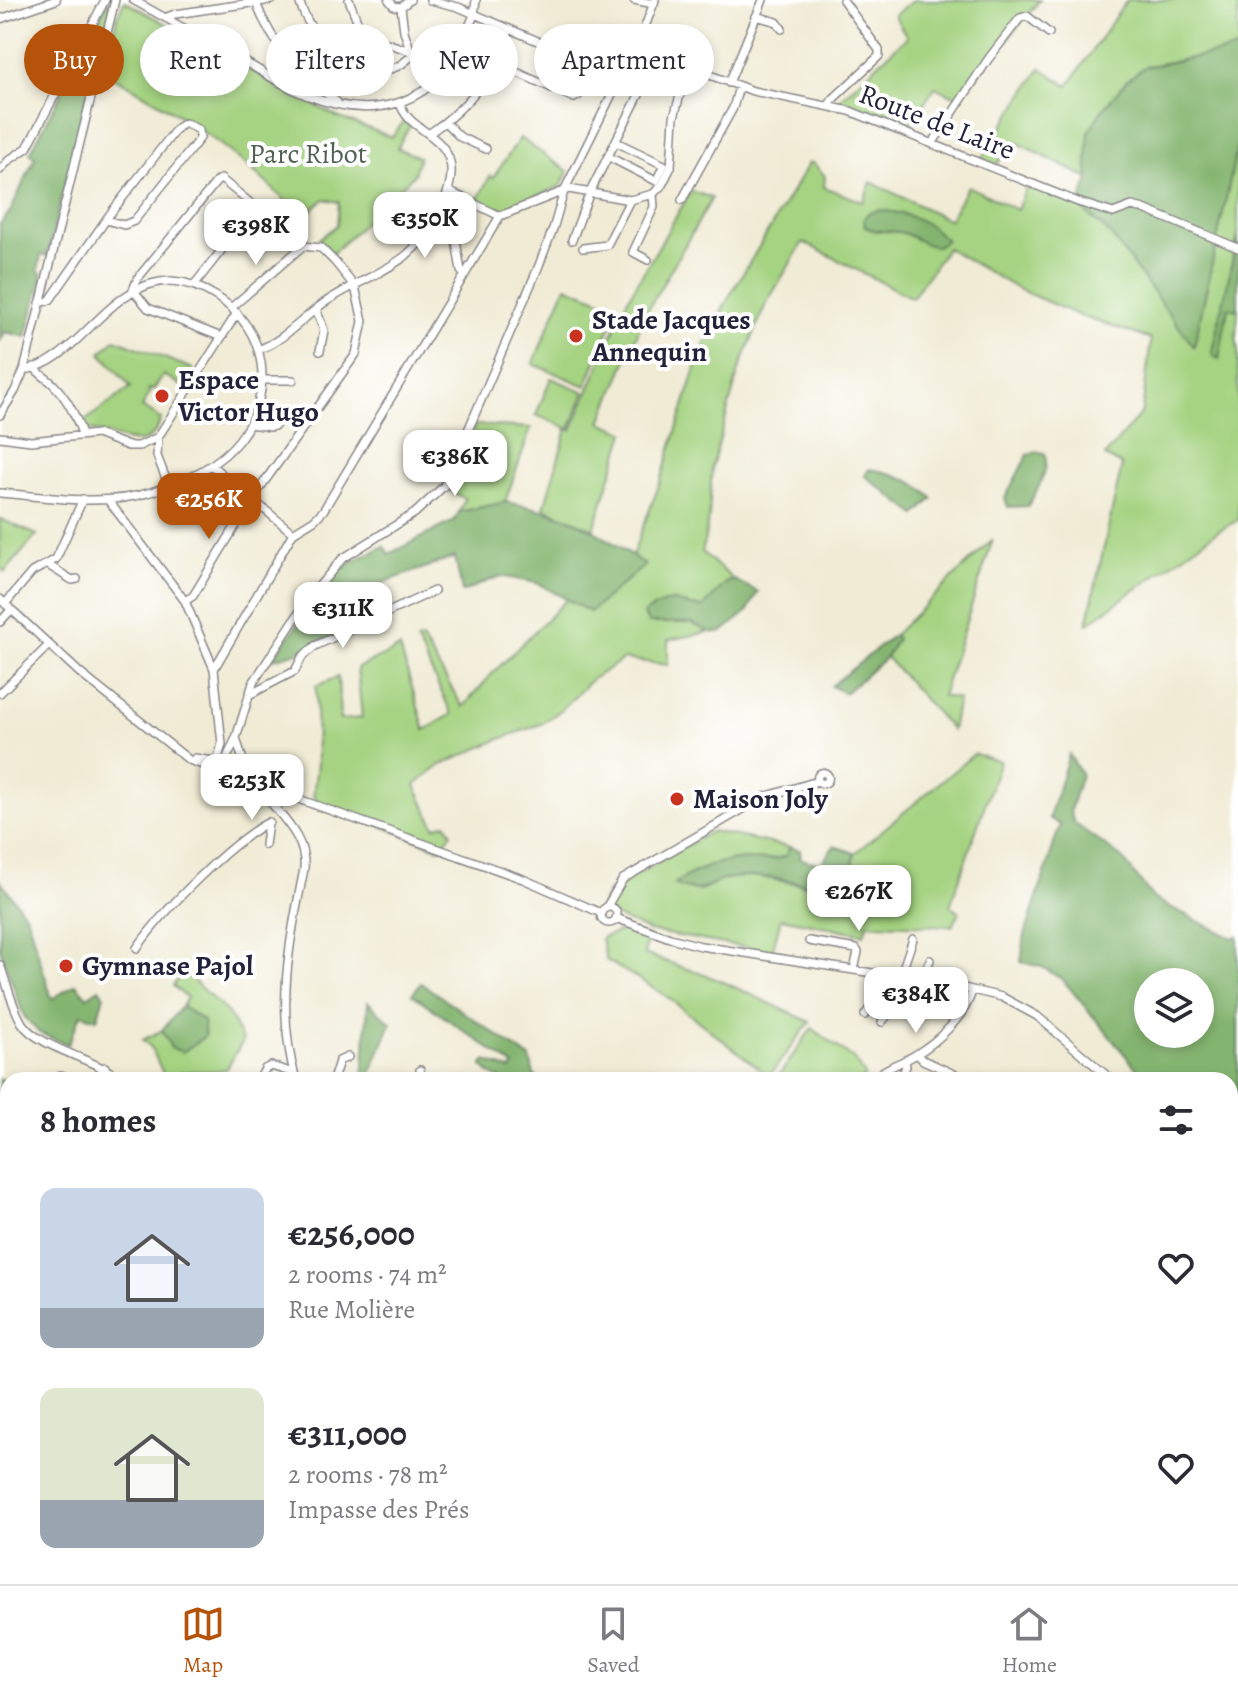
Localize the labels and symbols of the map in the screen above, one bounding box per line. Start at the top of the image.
street label: Route de Laire [854,75,1020,169]
park label: Parc Ribot [249,135,367,173]
pin: €350K [369,192,481,260]
pin: €398K [200,199,312,267]
place label: Stade Jacques Annequin [591,301,751,371]
marker: Stade Jacques Annequin [567,327,585,345]
place label: Espace Victor Hugo [177,361,319,431]
marker: Espace Victor Hugo [153,387,171,405]
pin: €386K [399,430,511,498]
pin: €256K [153,473,265,541]
pin: €311K [287,582,399,650]
pin: €253K [196,754,308,822]
place label: Maison Joly [693,780,829,818]
marker: Maison Joly [668,790,686,808]
pin: €267K [803,865,915,933]
place label: Gymnase Pajol [82,947,254,985]
marker: Gymnase Pajol [57,957,75,975]
pin: €384K [860,967,972,1035]

